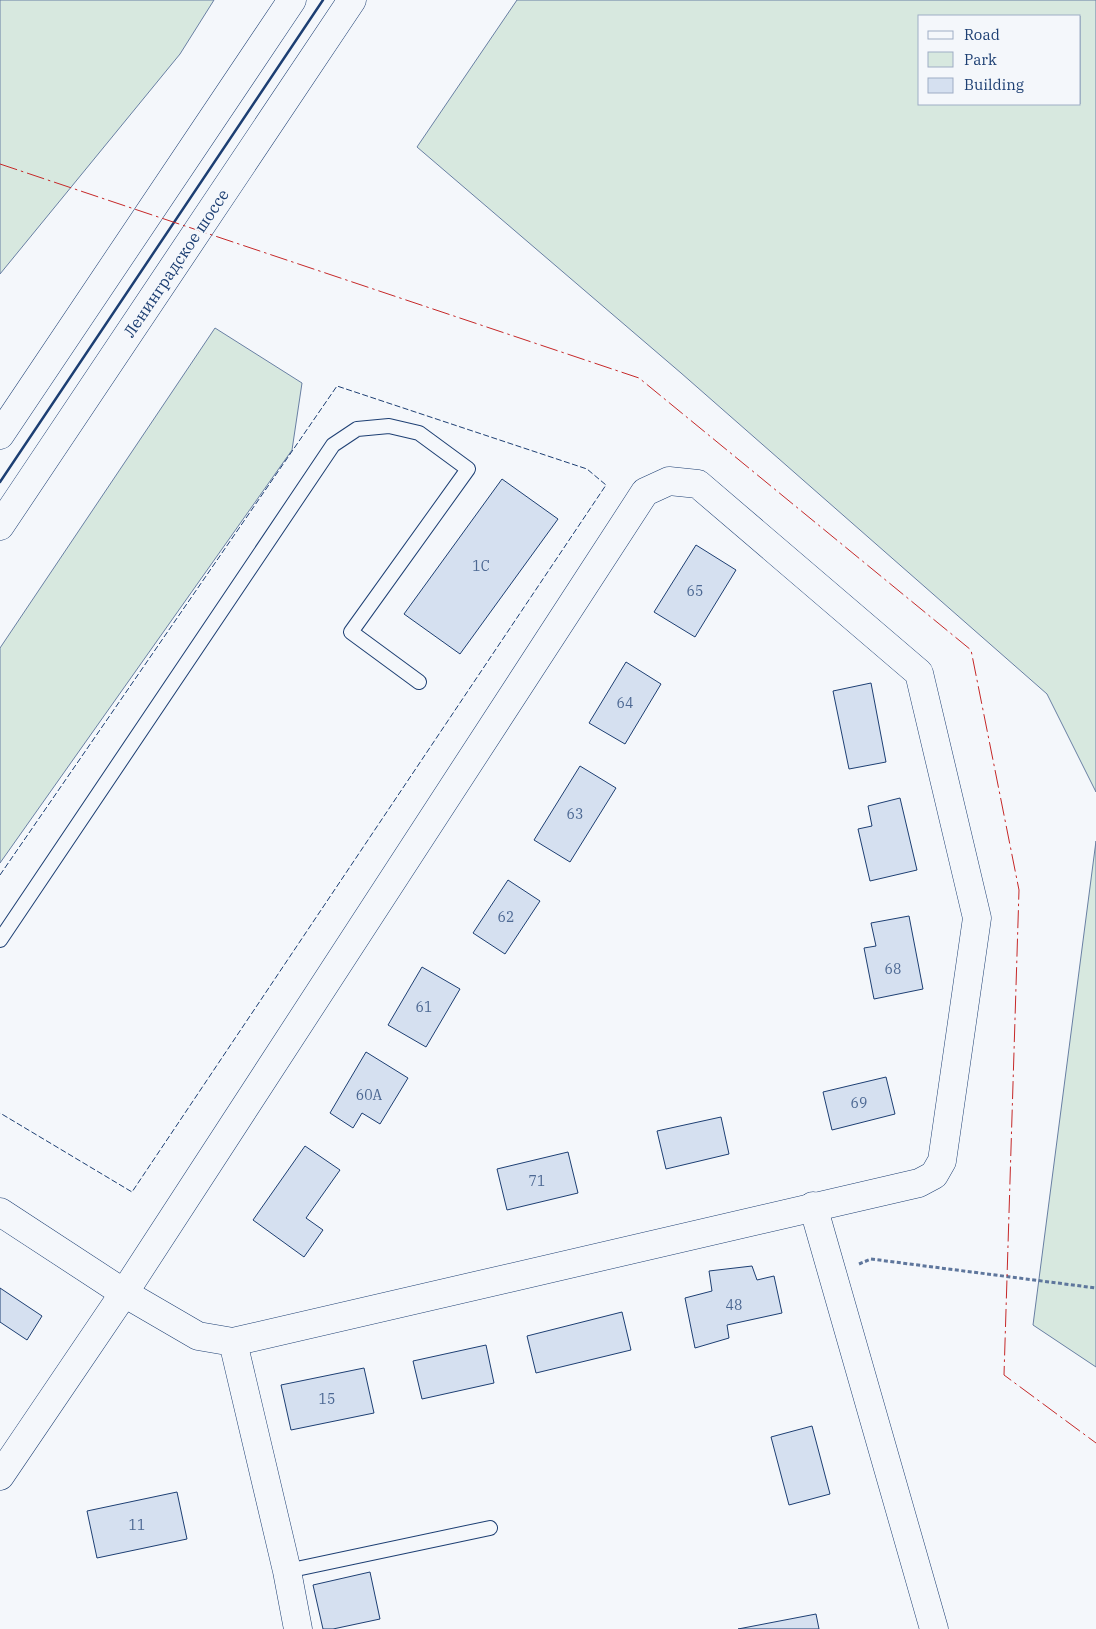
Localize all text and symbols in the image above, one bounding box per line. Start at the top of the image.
legend [918,15,1081,105]
text: Road [964,25,1000,44]
text: Park [964,50,997,69]
text: Building [964,75,1024,94]
street label: Ленинградское шоссе [119,185,233,341]
house number: 1С [472,557,490,575]
house number: 65 [687,582,703,600]
house number: 64 [617,694,633,712]
house number: 63 [567,805,583,823]
house number: 62 [498,908,514,926]
house number: 68 [885,960,901,978]
house number: 61 [416,998,432,1016]
house number: 60А [356,1086,383,1104]
house number: 69 [851,1094,867,1112]
house number: 71 [529,1172,545,1190]
house number: 48 [726,1296,742,1314]
house number: 15 [319,1390,335,1408]
house number: 11 [129,1516,145,1534]

